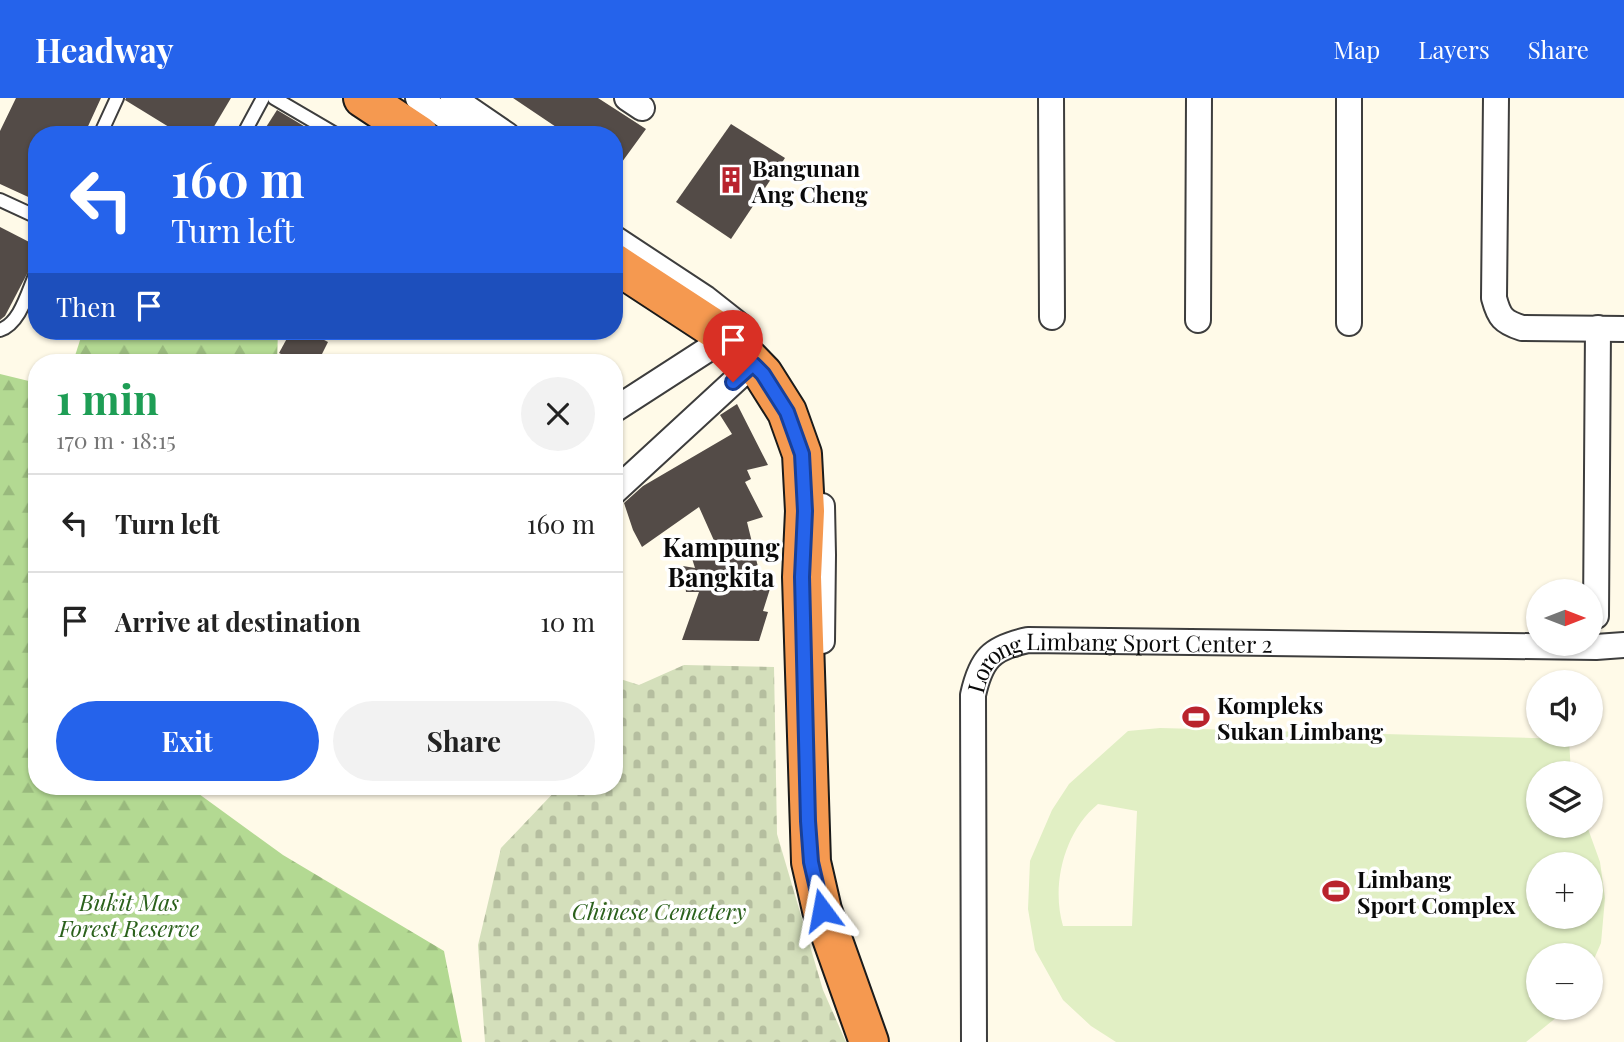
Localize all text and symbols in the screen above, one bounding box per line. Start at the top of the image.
text: Headway [35,27,174,71]
text: Map [1334,33,1380,65]
text: Layers [1418,33,1490,65]
text: Share [1528,33,1589,65]
text: 160 m [171,145,305,210]
place label: Bangunan Ang Cheng [751,152,868,209]
icon: left [56,154,147,245]
building icon: Bangunan Ang Cheng [716,165,746,195]
text: Turn left [171,208,295,251]
icon: arrive [130,287,168,325]
text: Then [56,289,116,324]
pin [703,310,763,382]
icon: arrive [714,321,752,359]
text: 1 min [56,370,159,426]
button: close [521,377,595,451]
text: 170 m · 18:15 [56,424,176,455]
icon: left [56,504,94,542]
text: Turn left [115,506,220,541]
text: 160 m [527,506,595,541]
district label: Kampung Bangkita [662,529,780,594]
north arrow [1526,579,1603,656]
map controls [1526,579,1603,1020]
icon: arrive [56,602,94,640]
text: Arrive at destination [115,604,361,639]
text: 10 m [540,604,595,639]
street label: Lorong Limbang Sport Center 2 [959,624,1273,696]
button: sound [1526,670,1603,747]
place label: Kompleks Sukan Limbang [1217,689,1384,746]
button: Exit [56,701,319,781]
button: Share [333,701,595,781]
sports icon: Kompleks Sukan Limbang [1181,702,1211,732]
button: layers [1526,761,1603,838]
button: + [1526,852,1603,929]
place label: Limbang Sport Complex [1357,863,1516,920]
position arrow [785,873,859,947]
sports icon: Limbang Sport Complex [1321,876,1351,906]
park label: Bukit Mas Forest Reserve [58,886,199,943]
park label: Chinese Cemetery [572,895,746,926]
button: − [1526,943,1603,1020]

